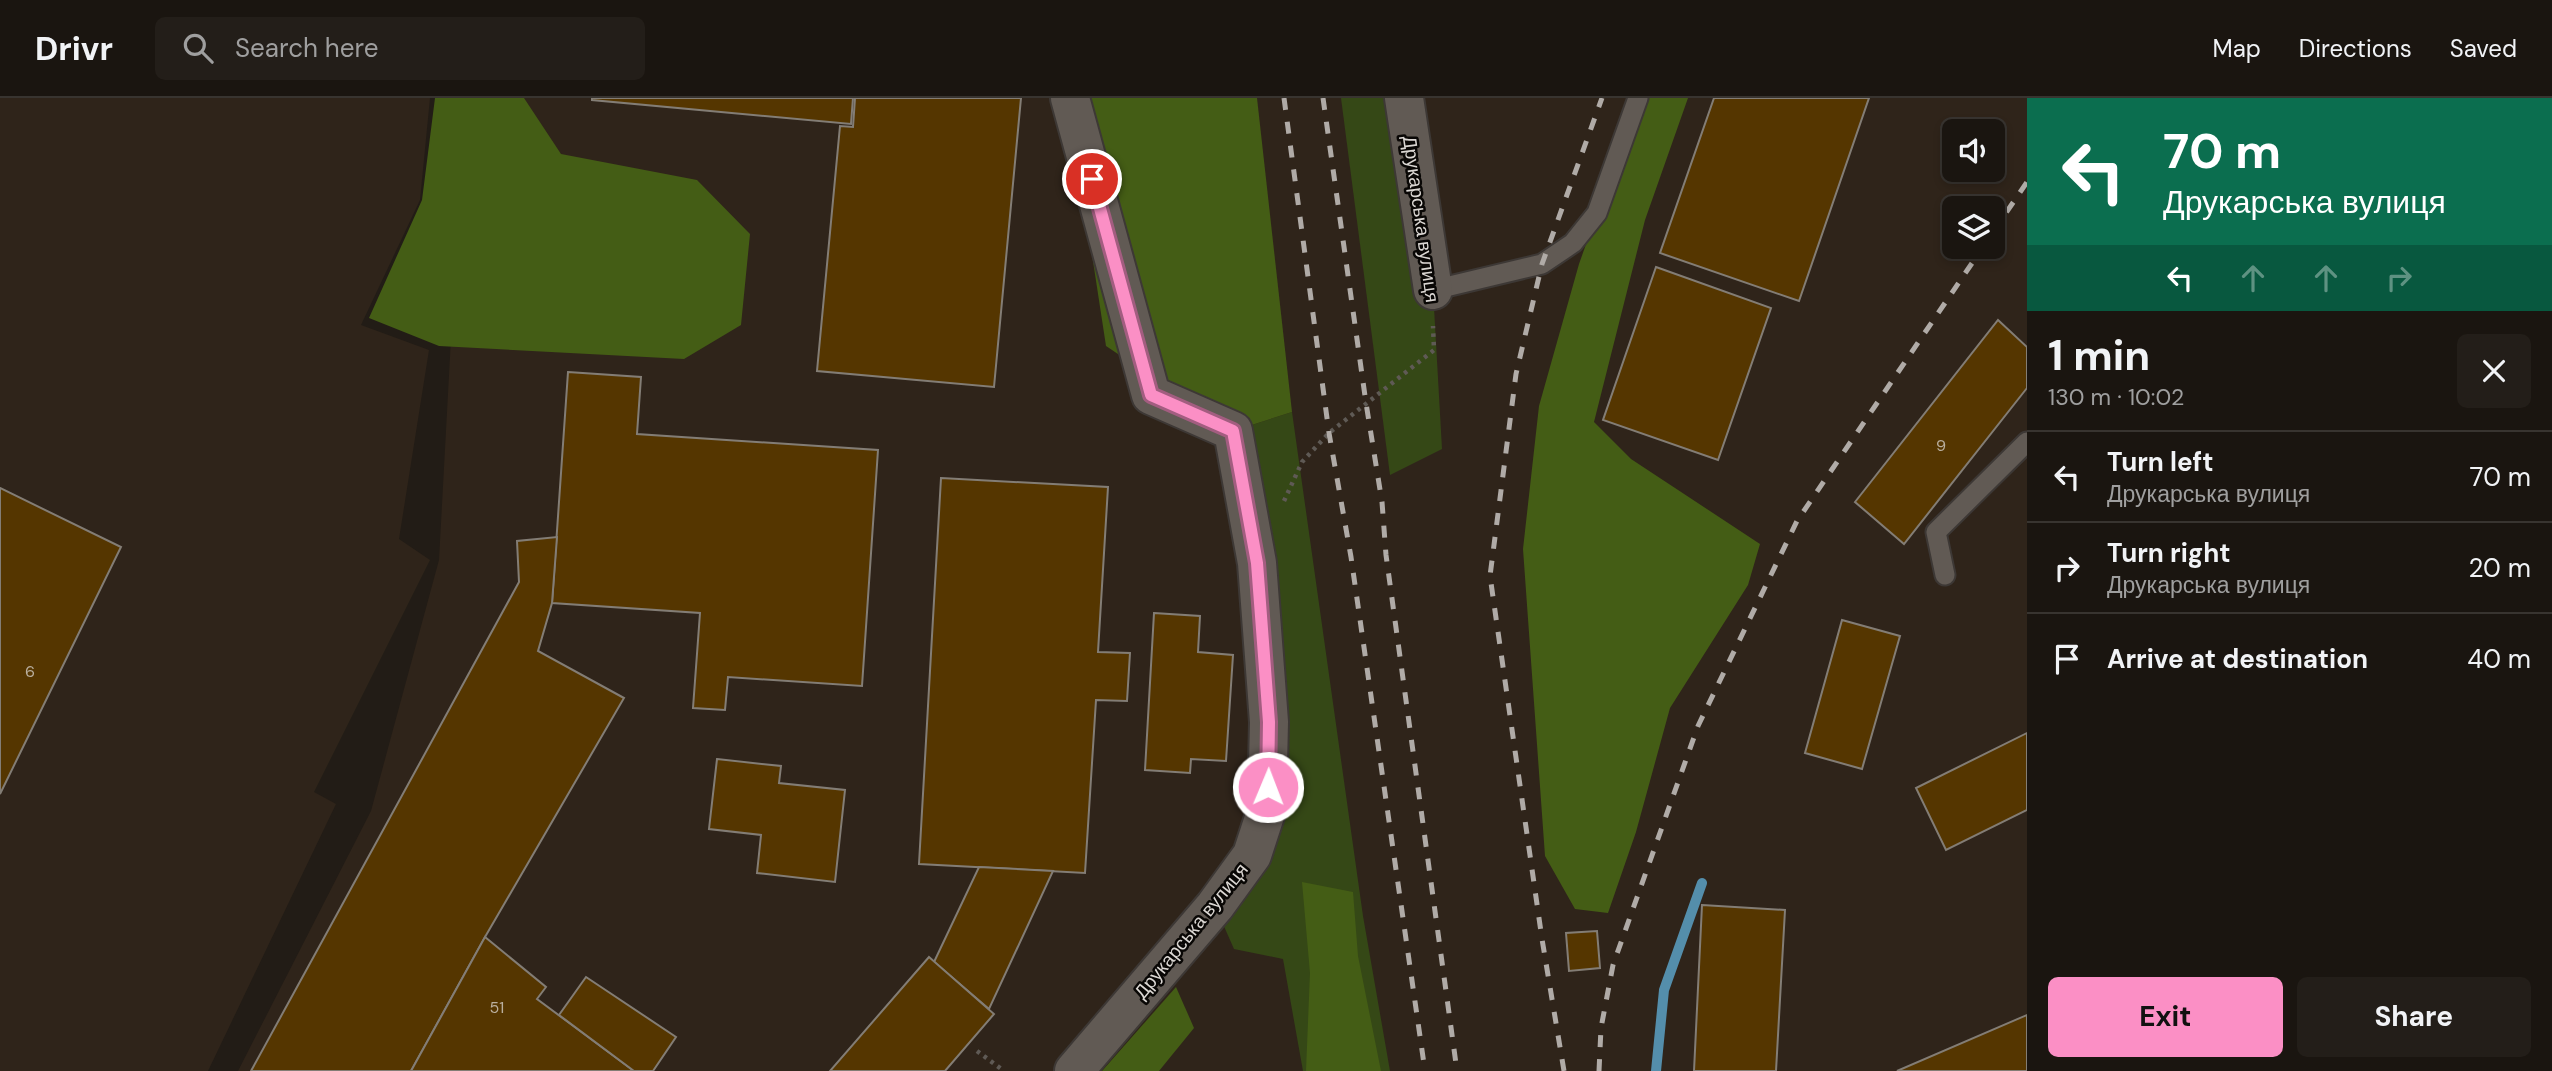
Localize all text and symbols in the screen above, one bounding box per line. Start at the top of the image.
search box [155,17,645,80]
text: Drivr [35,27,113,70]
icon: search [179,29,217,67]
text: Search here [235,31,378,65]
text: Map [2213,33,2261,64]
text: Directions [2299,33,2412,64]
text: Saved [2450,33,2517,64]
map controls [1942,119,2005,259]
button: sound [1942,119,2005,182]
text: 70 m [2163,119,2281,183]
icon: left [2048,126,2139,217]
street label: Друкарська вулиця [1397,134,1445,304]
pin [1062,149,1122,209]
icon: arrive [1073,160,1111,198]
text: Друкарська вулиця [2163,181,2446,223]
button: layers [1942,196,2005,259]
icon: left [2161,259,2199,297]
icon: ahead [2234,259,2272,297]
icon: ahead [2307,259,2345,297]
icon: right [2380,259,2418,297]
text: 1 min [2048,328,2150,383]
button: close [2457,334,2531,408]
text: 130 m · 10:02 [2048,382,2184,412]
house number: 9 [1936,435,1946,456]
text: Turn left [2107,445,2214,479]
icon: left [2048,458,2086,496]
text: 70 m [2470,460,2531,494]
text: Друкарська вулиця [2107,479,2310,509]
text: Turn right [2107,536,2231,570]
icon: right [2048,549,2086,587]
text: 20 m [2468,551,2531,585]
text: Друкарська вулиця [2107,570,2310,600]
icon: arrive [2048,640,2086,678]
text: Arrive at destination [2107,642,2368,676]
text: 40 m [2467,642,2531,676]
house number: 6 [25,661,35,682]
position arrow [1231,750,1305,824]
street label: Друкарська вулиця [1128,858,1254,1004]
button: Exit [2048,977,2283,1057]
button: Share [2297,977,2531,1057]
house number: 51 [490,997,504,1018]

